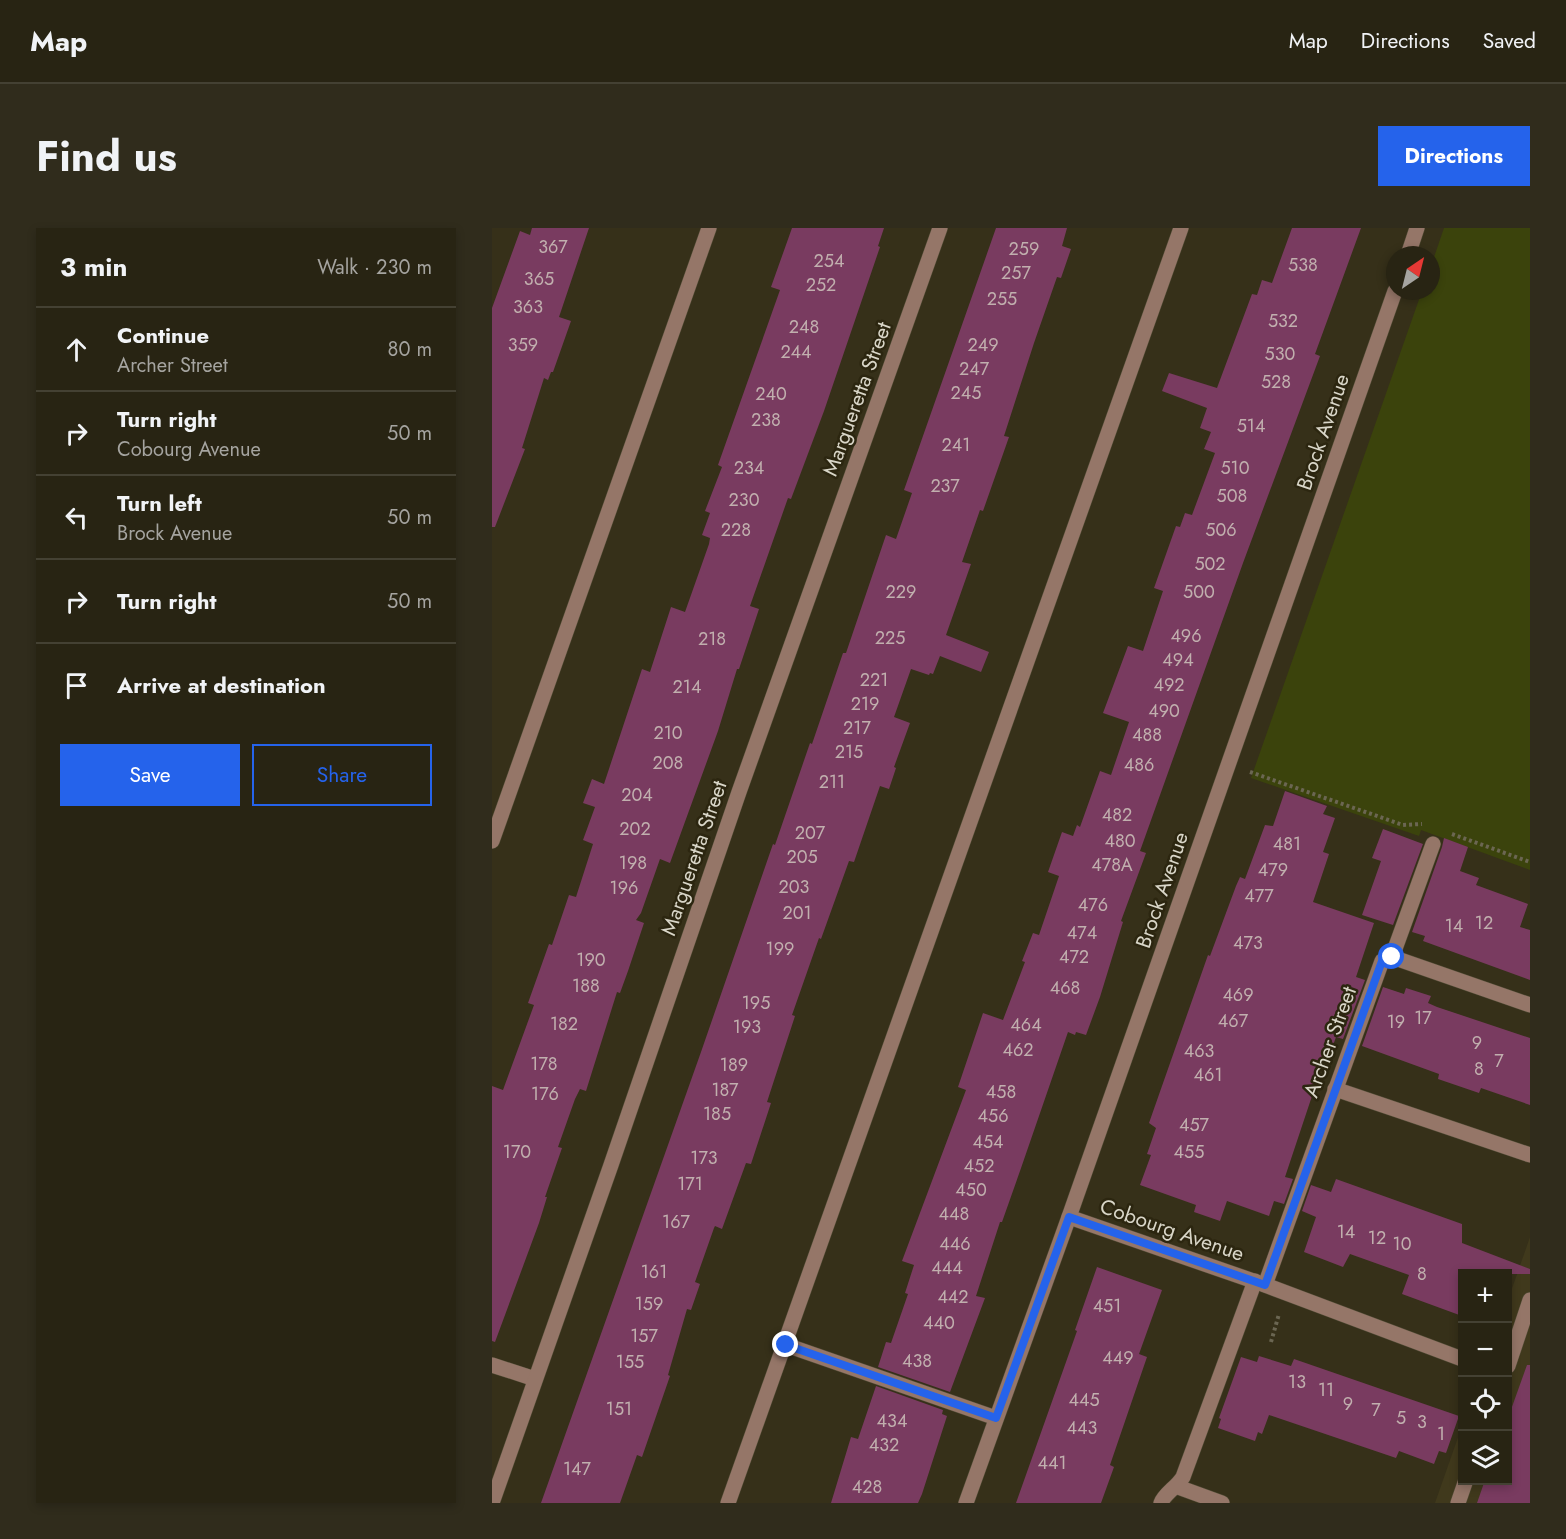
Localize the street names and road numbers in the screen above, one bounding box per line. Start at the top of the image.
street label: Margueretta Street [815,318,899,480]
street label: Brock Avenue [1289,370,1357,494]
street label: Margueretta Street [653,776,735,940]
street label: Brock Avenue [1128,828,1196,952]
street label: Archer Street [1296,982,1364,1102]
street label: Cobourg Avenue [1096,1191,1248,1269]

